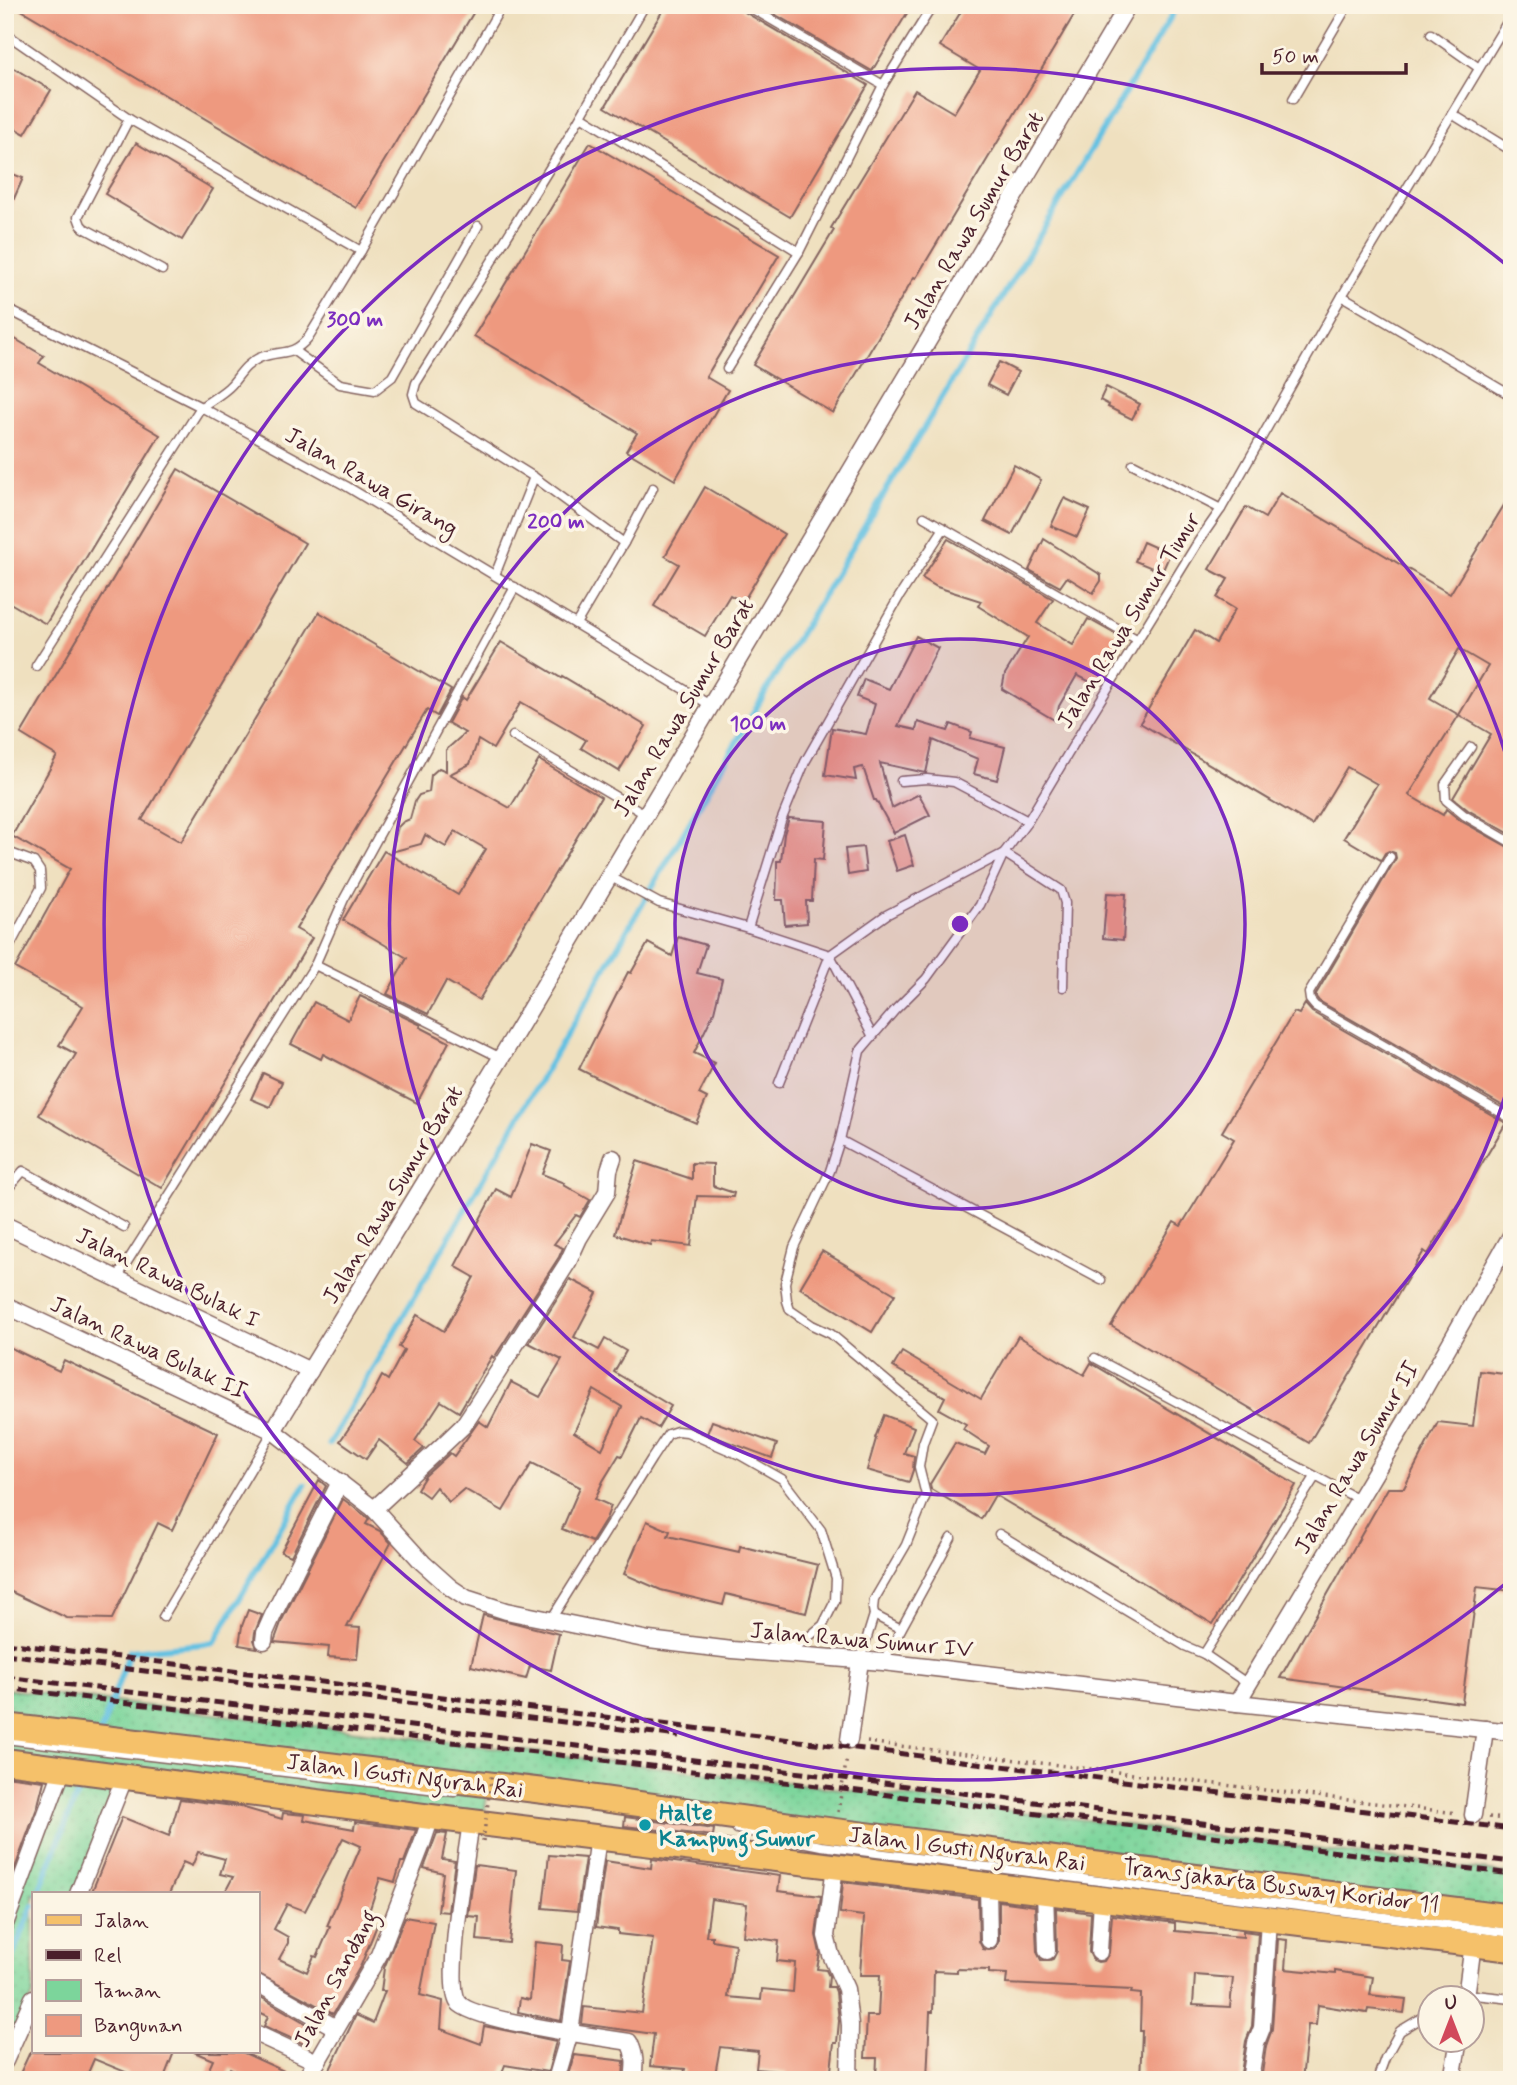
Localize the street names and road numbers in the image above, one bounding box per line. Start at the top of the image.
street label: Jalan Rawa Sumur Barat [898,106,1052,336]
street label: Jalan Rawa Girang [278,421,463,546]
street label: Jalan Rawa Sumur Timur [1051,507,1209,735]
street label: Jalan Rawa Sumur Barat [608,593,762,823]
street label: Jalan Rawa Sumur Barat [317,1080,471,1310]
street label: Jalan Rawa Bulak I [70,1221,264,1336]
street label: Jalan Rawa Bulak II [45,1290,251,1408]
street label: Jalan Rawa Sumur II [1288,1356,1427,1560]
street label: Jalan Rawa Sumur IV [749,1616,975,1666]
street label: Jalan I Gusti Ngurah Rai [284,1748,525,1808]
street label: Jalan I Gusti Ngurah Rai [846,1821,1087,1881]
street label: Transjakarta Busway Koridor 11 [1121,1853,1441,1921]
street label: Jalan Sandang [288,1905,387,2054]

